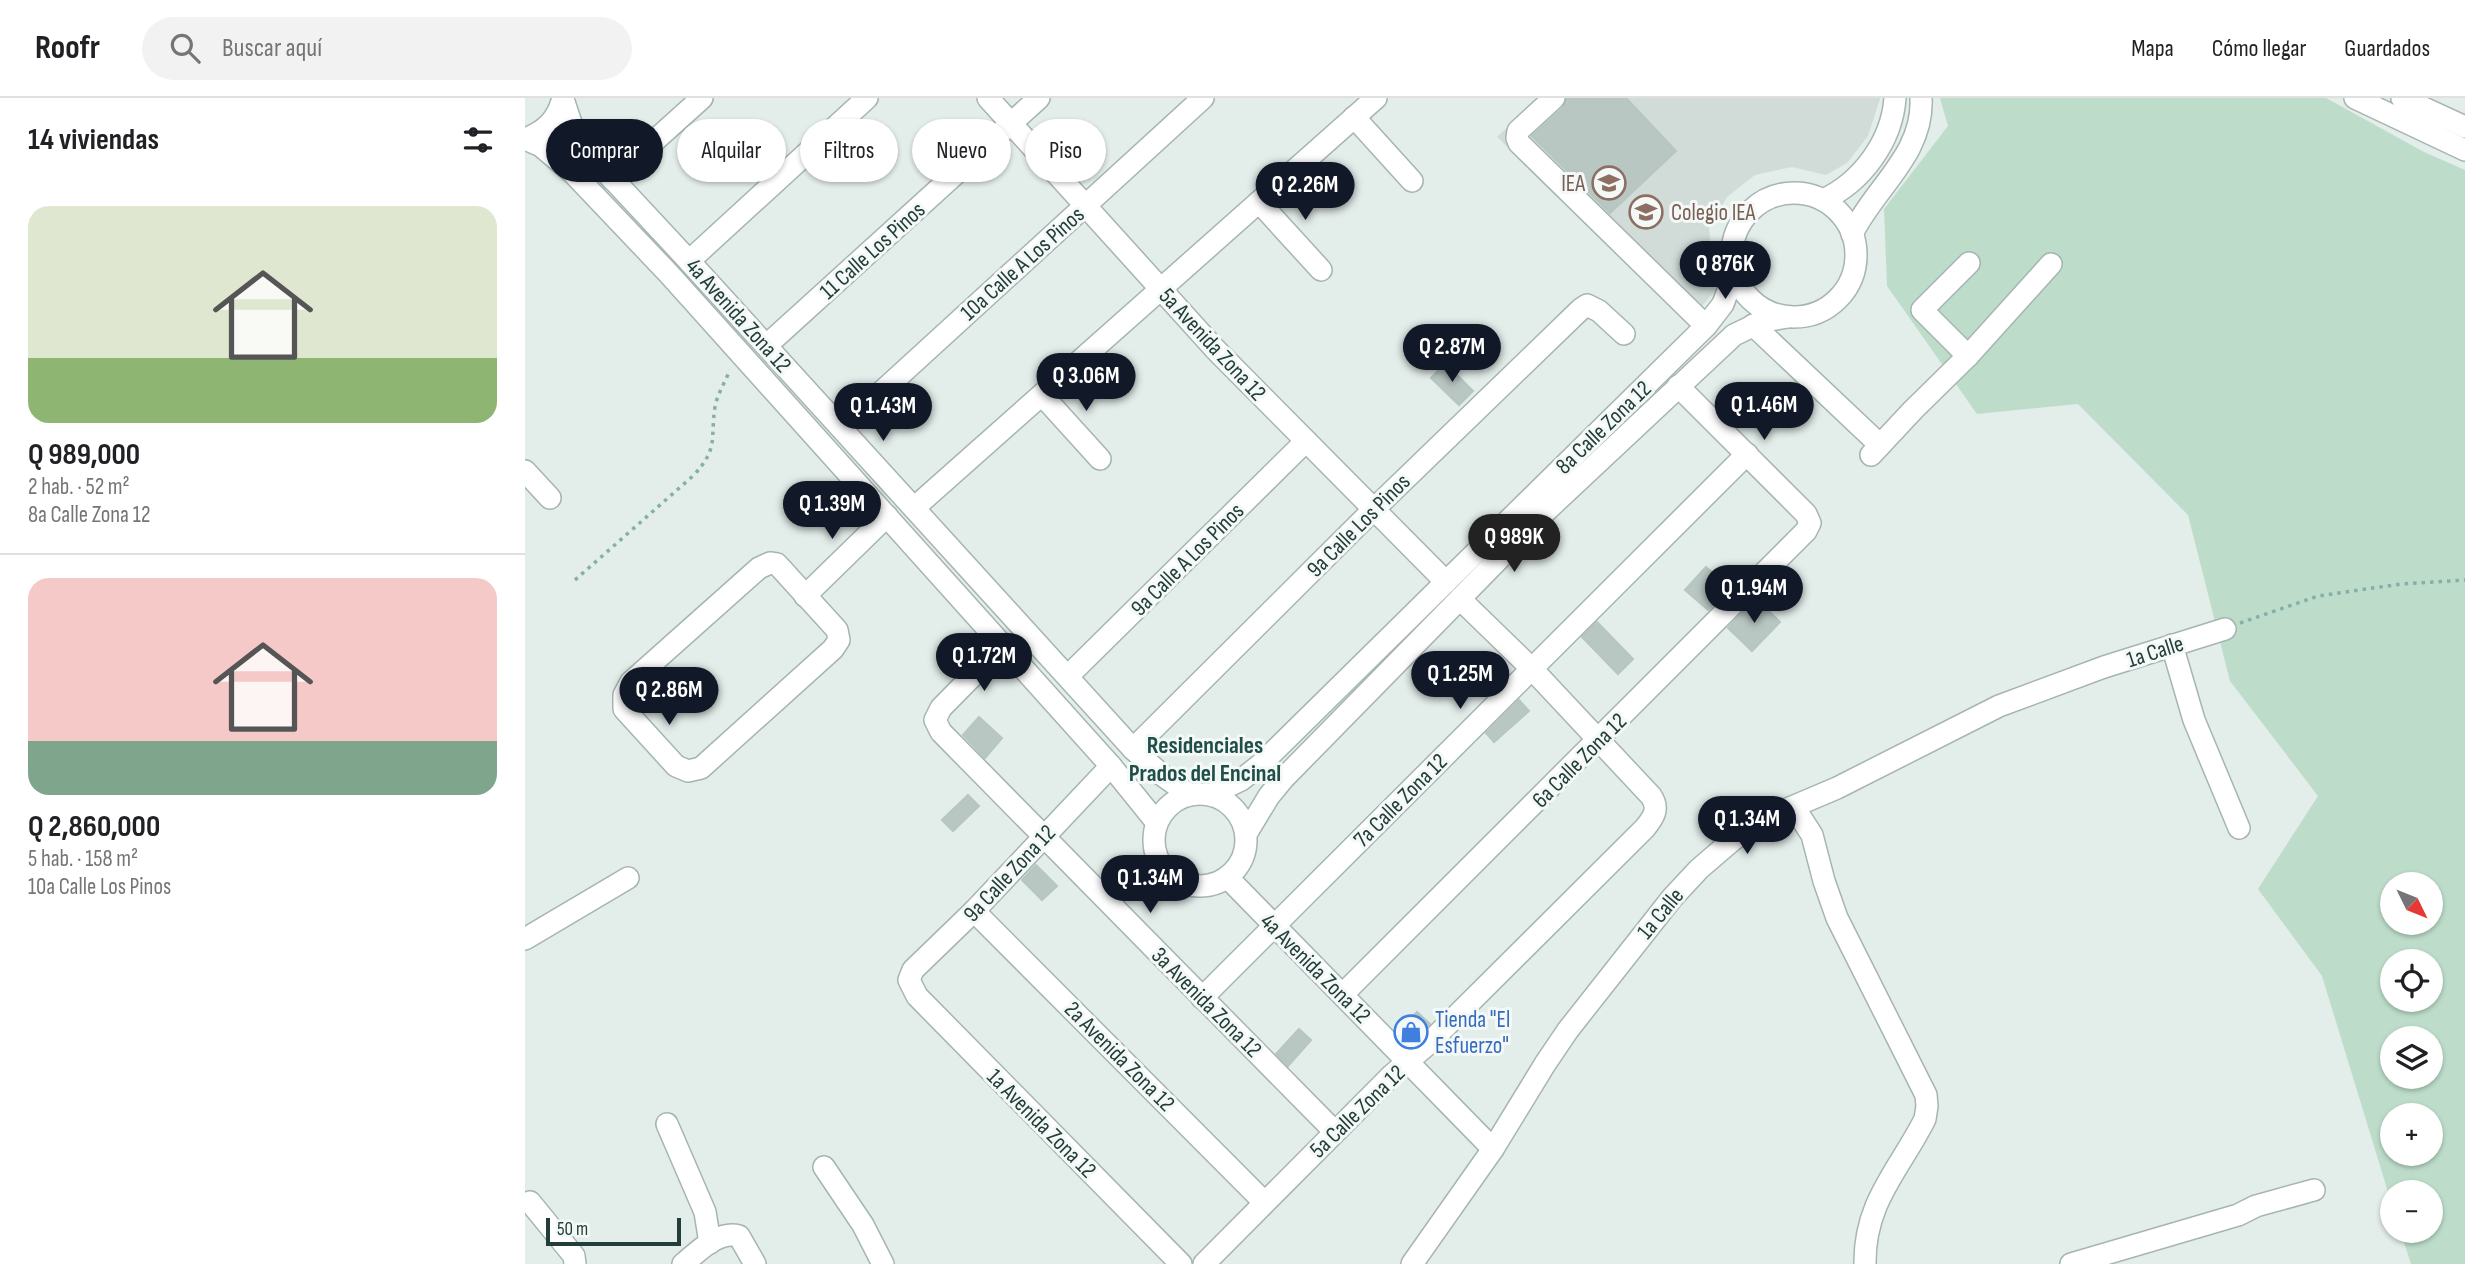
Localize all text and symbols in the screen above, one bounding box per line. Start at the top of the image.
search box [142,17,632,80]
text: Roofr [35,28,100,68]
icon: search [166,29,204,67]
text: Buscar aquí [222,33,322,64]
text: Mapa [2131,34,2174,63]
text: Cómo llegar [2212,34,2306,63]
text: Guardados [2344,34,2430,63]
chip: Comprar [546,119,663,182]
chip: Alquilar [677,119,786,182]
chip: Filtros [800,119,898,182]
chip: Nuevo [912,119,1011,182]
chip: Piso [1025,119,1106,182]
icon: filters [459,121,497,159]
text: 14 viviendas [28,122,159,158]
pin: Q 2.26M [1240,162,1370,222]
school or university icon: IEA [1590,164,1628,202]
place label: IEA [1561,170,1585,198]
text: Q 2.26M [1272,171,1338,199]
school or university icon: Colegio IEA [1627,193,1665,231]
street label: 11 Calle Los Pinos [814,196,931,305]
place label: Colegio IEA [1671,199,1756,227]
street label: 10a Calle A Los Pinos [955,201,1090,327]
pin: Q 876K [1668,242,1782,301]
text: Q 876K [1696,250,1754,278]
icon: home [200,252,326,378]
street label: 4a Avenida Zona 12 [679,253,797,379]
street label: 5a Avenida Zona 12 [1153,282,1272,407]
pin: Q 2.87M [1387,324,1517,384]
text: Q 2.87M [1419,333,1485,361]
pin: Q 3.06M [1021,354,1151,413]
text: Q 3.06M [1053,362,1119,390]
street label: 8a Calle Zona 12 [1550,375,1657,480]
pin: Q 1.46M [1699,382,1829,442]
pin: Q 1.43M [818,384,948,443]
text: Q 1.46M [1731,391,1797,419]
text: Q 1.43M [850,392,916,420]
text: Q 989,000 [28,437,140,473]
street label: 9a Calle Los Pinos [1301,468,1416,583]
text: 2 hab. · 52 m² [28,473,130,501]
pin: Q 1.39M [767,482,897,541]
text: Q 1.39M [799,490,865,518]
street label: 9a Calle A Los Pinos [1125,497,1250,622]
text: 8a Calle Zona 12 [28,501,150,529]
pin: Q 989K [1457,514,1571,574]
text: Q 989K [1484,523,1544,551]
pin: Q 1.94M [1689,566,1819,625]
text: Q 1.94M [1721,574,1787,602]
icon: home [200,624,326,750]
street label: 1a Calle [2123,630,2187,674]
pin: Q 1.72M [919,634,1049,693]
text: Q 1.72M [952,642,1016,670]
pin: Q 1.25M [1395,652,1525,711]
text: Q 1.25M [1427,660,1493,688]
pin: Q 2.86M [604,668,734,727]
text: Q 2.86M [635,676,703,704]
street label: 6a Calle Zona 12 [1527,708,1633,814]
district label: Residenciales Prados del Encinal [1129,731,1281,788]
street label: 7a Calle Zona 12 [1348,748,1453,853]
pin: Q 1.34M [1682,796,1812,856]
text: Q 1.34M [1714,805,1780,833]
text: Q 2,860,000 [28,809,160,845]
street label: 9a Calle Zona 12 [958,819,1062,928]
text: 5 hab. · 158 m² [28,845,138,873]
pin: Q 1.34M [1085,856,1215,915]
text: Q 1.34M [1117,864,1183,892]
north arrow [2380,872,2443,934]
map controls [2380,872,2443,1243]
text: 10a Calle Los Pinos [28,873,171,901]
street label: 1a Calle [1631,882,1690,945]
street label: 4a Avenida Zona 12 [1254,908,1376,1030]
street label: 3a Avenida Zona 12 [1145,942,1267,1064]
button: locate [2380,949,2443,1012]
street label: 2a Avenida Zona 12 [1058,996,1180,1118]
place label: Tienda "El Esfuerzo" [1435,1006,1510,1060]
shop icon: Tienda "El Esfuerzo" [1392,1013,1430,1051]
button: layers [2380,1026,2443,1089]
street label: 5a Calle Zona 12 [1304,1059,1411,1164]
street label: 1a Avenida Zona 12 [981,1063,1102,1184]
button: + [2380,1103,2443,1166]
button: − [2380,1180,2443,1243]
scale bar [546,1215,681,1247]
text: 50 m [557,1218,588,1241]

